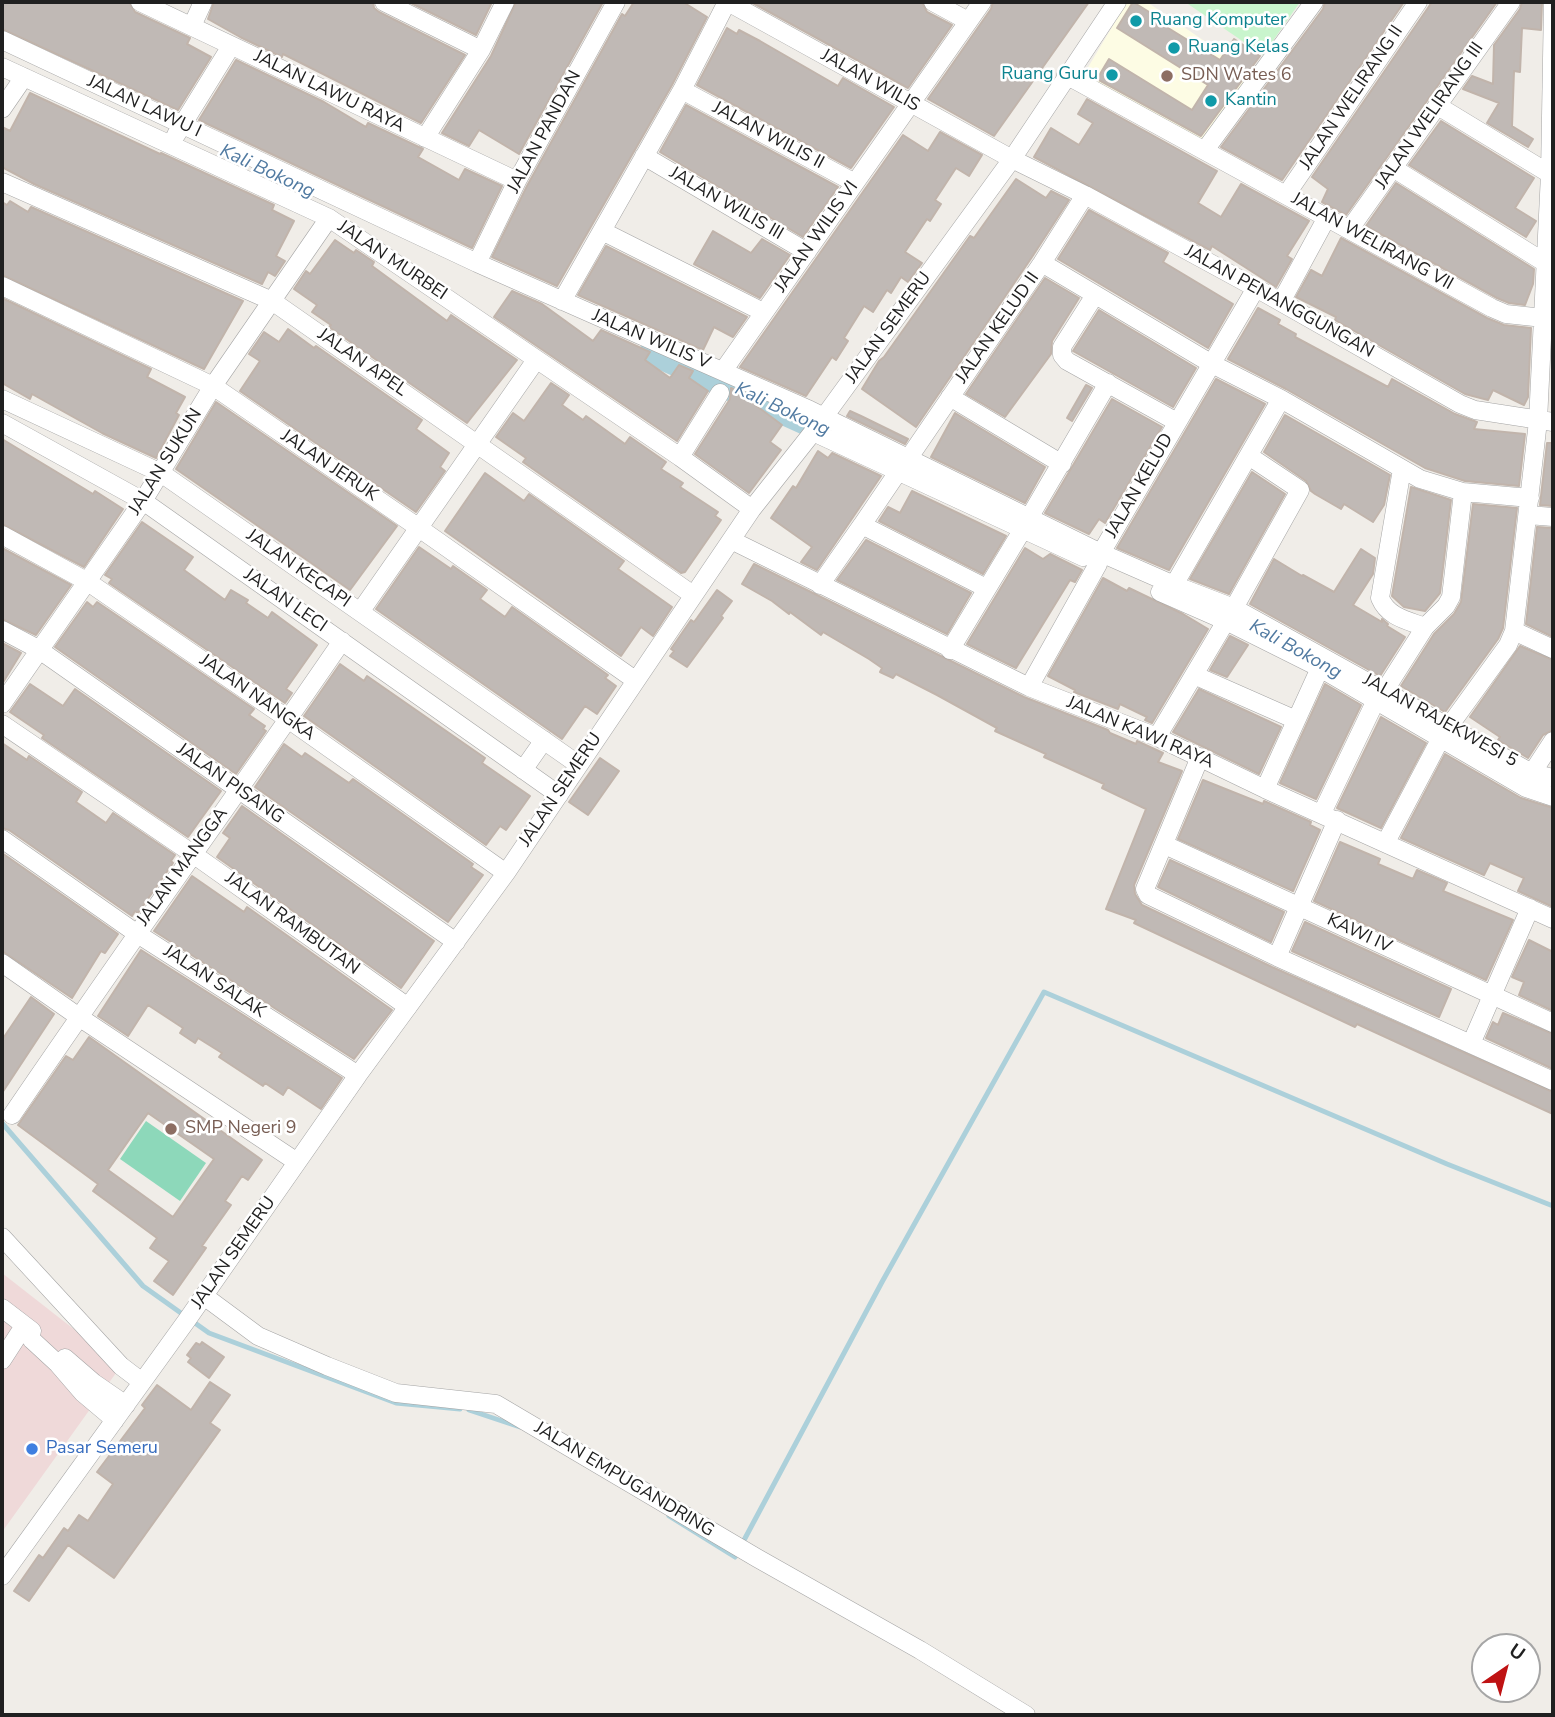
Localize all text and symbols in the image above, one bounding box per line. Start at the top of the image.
place label: Ruang Komputer [1150,10,1286,32]
marker: Ruang Komputer [1128,13,1144,29]
street label: JALAN WELIRANG II [1296,22,1408,174]
place label: Ruang Kelas [1188,37,1289,59]
street label: JALAN WELIRANG III [1371,39,1489,193]
marker: Ruang Kelas [1166,40,1182,56]
street label: JALAN WILIS [817,45,923,117]
street label: JALAN LAWU RAYA [250,46,408,138]
place label: Ruang Guru [1001,64,1098,86]
place label: SDN Wates 6 [1181,65,1292,87]
street label: JALAN PANDAN [504,67,586,197]
marker: Ruang Guru [1104,67,1120,83]
marker: SDN Wates 6 [1159,68,1175,84]
street label: JALAN LAWU I [84,71,204,143]
place label: Kantin [1225,90,1277,112]
marker: Kantin [1203,93,1219,109]
street label: JALAN WILIS II [709,98,827,174]
water label: Kali Bokong [216,140,318,204]
street label: JALAN WILIS III [665,163,787,245]
street label: JALAN WILIS VI [771,177,863,297]
street label: JALAN WELIRANG VII [1287,189,1457,295]
street label: JALAN MURBEI [333,216,451,306]
street label: JALAN PENANGGUNGAN [1181,241,1377,363]
street label: JALAN SEMERU [841,268,937,388]
street label: JALAN KELUD II [952,268,1044,388]
street label: JALAN WILIS V [589,305,713,375]
street label: JALAN APEL [313,324,411,402]
water label: Kali Bokong [731,378,833,442]
street label: JALAN SUKUN [125,405,207,519]
street label: JALAN JERUK [276,426,382,506]
street label: JALAN KELUD [1101,430,1179,542]
street label: JALAN KECAPI [242,525,354,613]
street label: JALAN LECI [239,565,331,637]
water label: Kali Bokong [1245,615,1345,685]
street label: JALAN NANGKA [195,650,319,746]
street label: JALAN RAJEKWESI 5 [1359,670,1521,772]
street label: JALAN KAWI RAYA [1063,692,1217,774]
street label: JALAN SEMERU [515,729,607,851]
street label: JALAN PISANG [172,739,288,829]
street label: JALAN MANGGA [133,804,233,930]
street label: JALAN RAMBUTAN [221,868,363,980]
street label: KAWI IV [1323,910,1395,958]
street label: JALAN SALAK [159,941,269,1023]
place label: SMP Negeri 9 [185,1118,297,1140]
marker: SMP Negeri 9 [163,1121,179,1137]
street label: JALAN SEMERU [187,1193,281,1313]
street label: JALAN EMPUGANDRING [530,1418,718,1542]
place label: Pasar Semeru [46,1438,158,1460]
marker: Pasar Semeru [24,1441,40,1457]
north arrow [1471,1633,1541,1703]
text: U [1504,1638,1530,1667]

